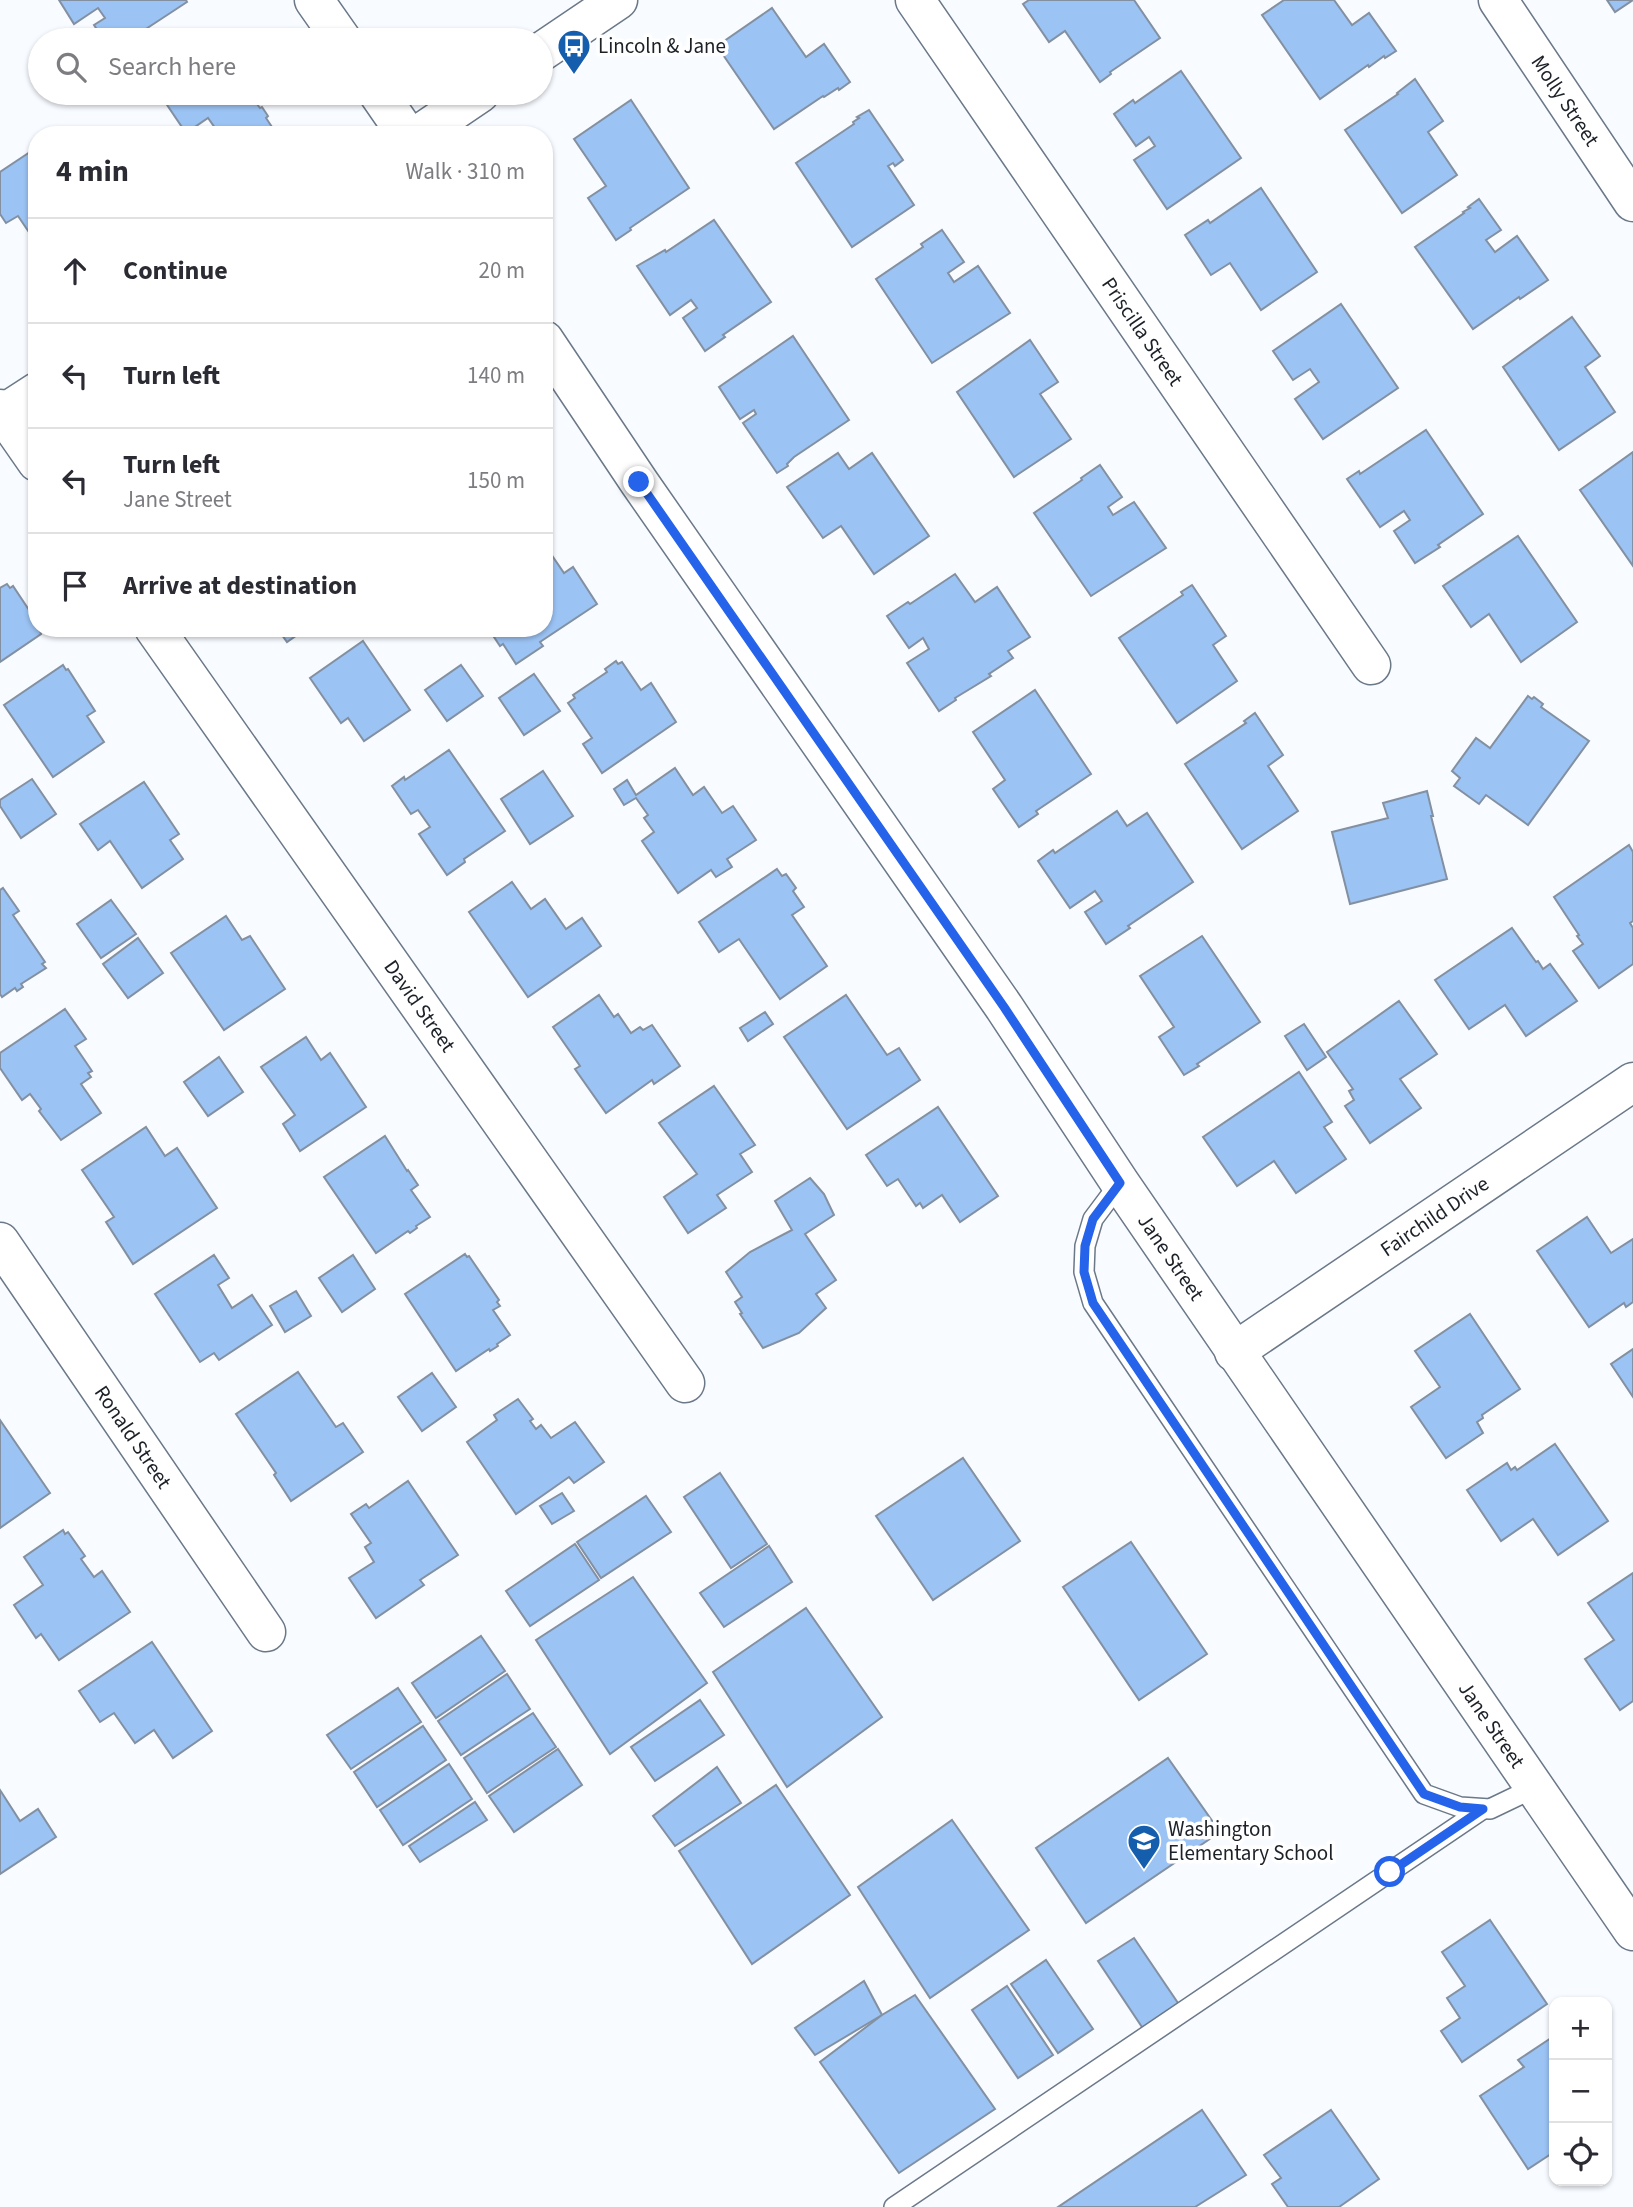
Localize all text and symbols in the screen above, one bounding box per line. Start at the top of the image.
bus stop icon: Lincoln & Jane [555,27,593,76]
search box [28,28,553,105]
place label: Lincoln & Jane [598,31,726,61]
icon: search [52,48,90,86]
text: Search here [108,48,236,85]
street label: Molly Street [1524,49,1607,152]
text: 4 min [56,150,129,193]
text: Walk · 310 m [406,155,525,188]
icon: ahead [56,252,94,290]
text: Continue [123,252,228,289]
text: 20 m [478,254,525,287]
street label: Priscilla Street [1094,271,1190,392]
icon: left [56,357,94,395]
text: Turn left [123,357,220,394]
text: 140 m [467,359,525,392]
text: Turn left [123,446,220,483]
icon: left [56,462,94,500]
text: 150 m [467,464,525,497]
route end [623,466,654,497]
text: Jane Street [123,483,232,516]
icon: arrive [56,567,94,605]
text: Arrive at destination [123,567,357,604]
street label: David Street [377,954,463,1058]
street label: Fairchild Drive [1374,1169,1495,1264]
street label: Jane Street [1130,1208,1211,1307]
street label: Ronald Street [87,1379,179,1495]
street label: Jane Street [1451,1675,1532,1774]
place label: Washington Elementary School [1168,1814,1334,1868]
school or university icon: Washington Elementary School [1125,1822,1163,1871]
route start [1374,1856,1405,1887]
map controls [1549,1997,1612,2186]
button: + [1549,1997,1612,2060]
button: − [1549,2060,1612,2123]
button: locate [1549,2123,1612,2186]

